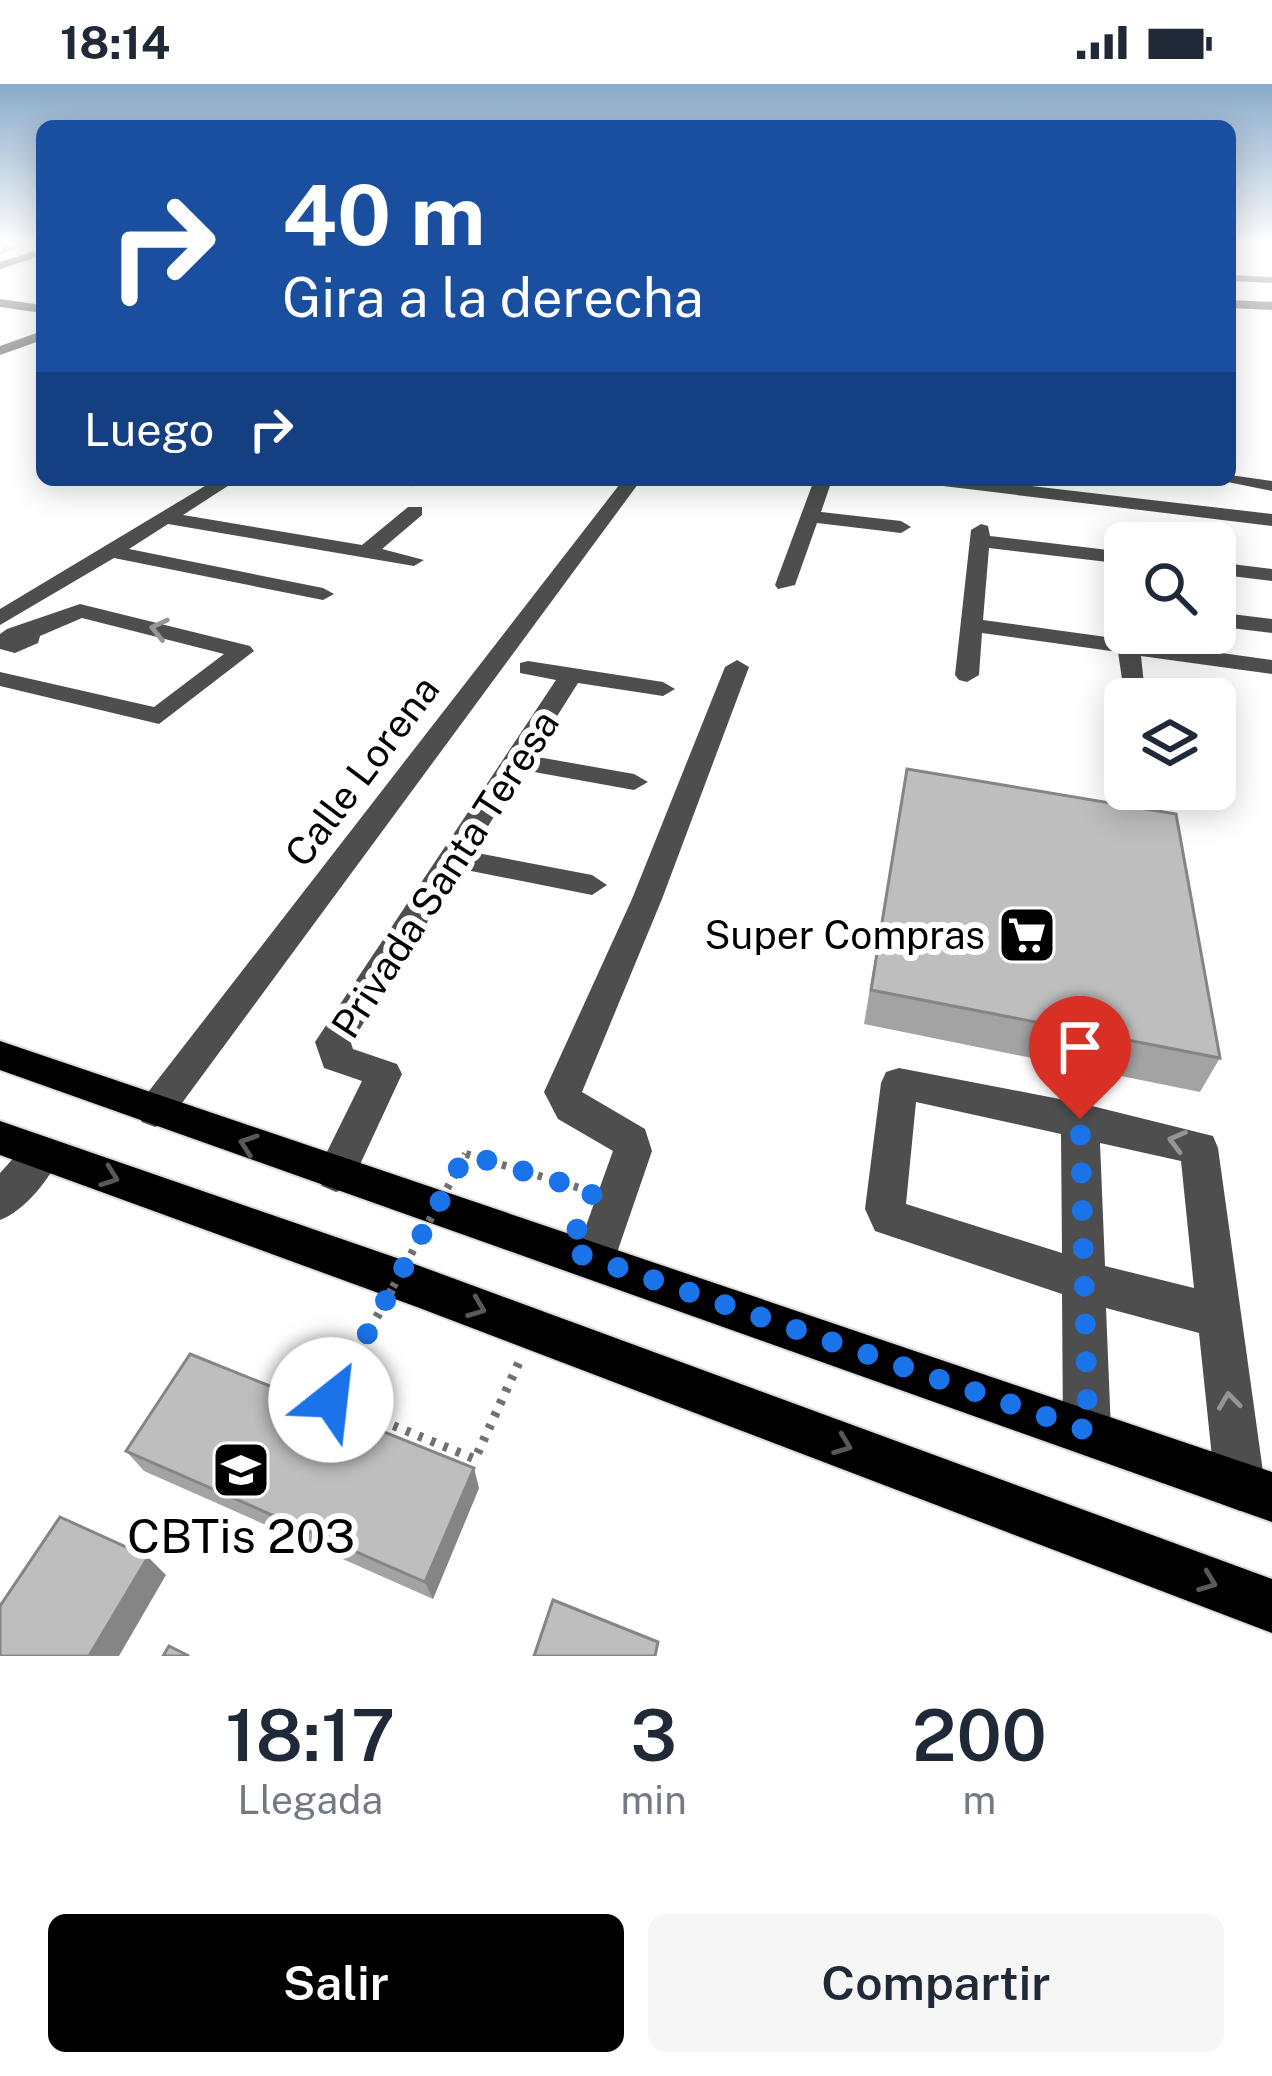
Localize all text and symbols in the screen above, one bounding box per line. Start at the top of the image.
text: 18:14 [60,16,170,69]
text: 40 m [282,165,485,264]
icon: right [84,168,240,324]
text: Gira a la derecha [282,266,704,329]
icon: right [238,396,304,462]
text: Luego [84,403,214,456]
map controls [1104,522,1236,810]
button: search [1104,522,1236,654]
one-way arrow [149,617,169,642]
street label: Calle Lorena [276,667,448,875]
button: layers [1104,678,1236,810]
street label: Privada Santa Teresa [322,702,568,1046]
supermarket icon: Super Compras [996,904,1058,966]
place label: Super Compras [704,912,985,958]
pin [1029,996,1131,1119]
icon: arrive [1047,1014,1113,1080]
one-way arrow [1167,1131,1188,1156]
one-way arrow [239,1134,260,1158]
one-way arrow [99,1163,120,1187]
one-way arrow [466,1294,487,1319]
position arrow [268,1337,394,1463]
one-way arrow [1216,1391,1242,1411]
one-way arrow [831,1431,852,1456]
school or university icon: CBTis 203 [210,1439,272,1501]
place label: CBTis 203 [127,1507,355,1564]
one-way arrow [1196,1568,1217,1593]
text: 18:17 [225,1693,395,1777]
text: 3 [630,1693,677,1777]
text: 200 [912,1693,1047,1777]
text: Llegada [238,1777,383,1823]
text: min [621,1777,687,1823]
text: m [962,1777,996,1823]
button: Salir [48,1914,624,2052]
button: Compartir [648,1914,1224,2052]

